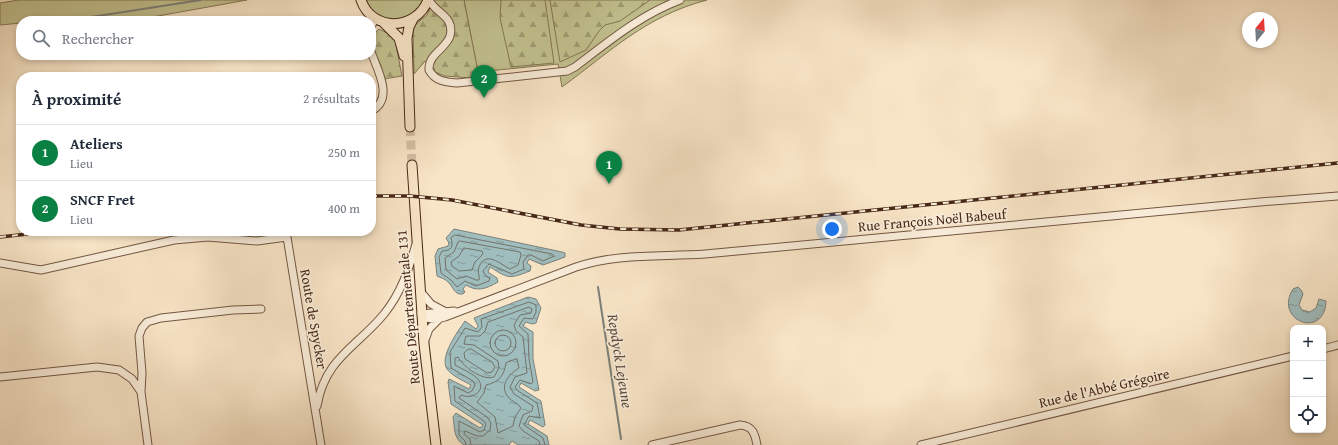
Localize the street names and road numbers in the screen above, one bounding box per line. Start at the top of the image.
street label: Rue François Noël Babeuf [857,203,1008,236]
street label: Route Départementale 131 [391,229,425,385]
street label: Route de Spycker [295,268,333,371]
street label: Rue de l'Abbé Grégoire [1037,363,1172,413]

